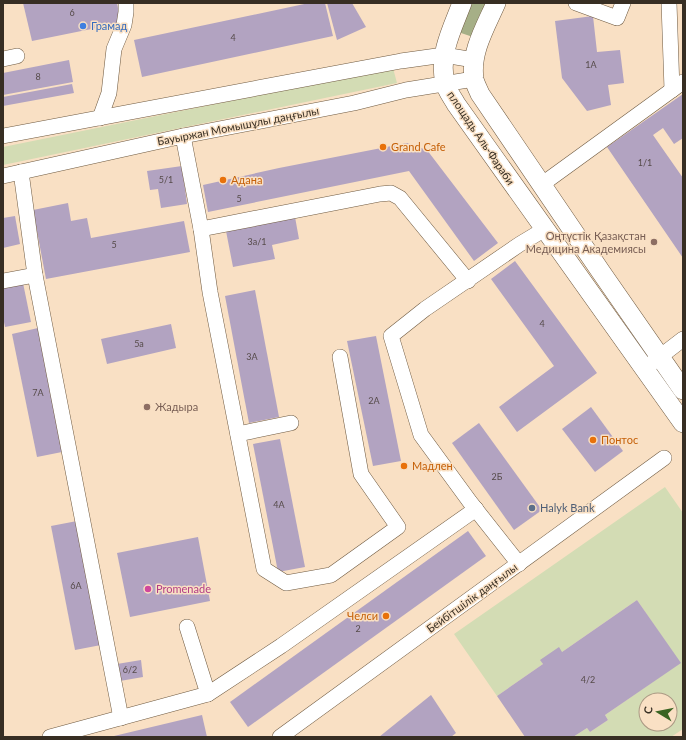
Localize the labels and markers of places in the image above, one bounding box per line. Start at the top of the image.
place label: Грамад [91,19,127,32]
marker: Грамад [78,21,88,31]
place label: Grand Cafe [391,140,446,153]
marker: Grand Cafe [378,142,388,152]
place label: Адана [231,173,262,186]
marker: Адана [218,175,228,185]
place label: Оңтүстік Қазақстан Медицина Академиясы [526,229,646,255]
marker: Оңтүстік Қазақстан Медицина Академиясы [649,237,659,247]
place label: Жадыра [155,400,198,413]
marker: Жадыра [142,402,152,412]
place label: Понтос [601,433,638,446]
marker: Понтос [588,435,598,445]
place label: Мадлен [412,459,453,472]
marker: Мадлен [399,461,409,471]
place label: Halyk Bank [540,501,595,514]
marker: Halyk Bank [527,503,537,513]
place label: Promenade [156,582,211,595]
marker: Promenade [143,584,153,594]
place label: Челси [347,609,378,622]
marker: Челси [381,611,391,621]

